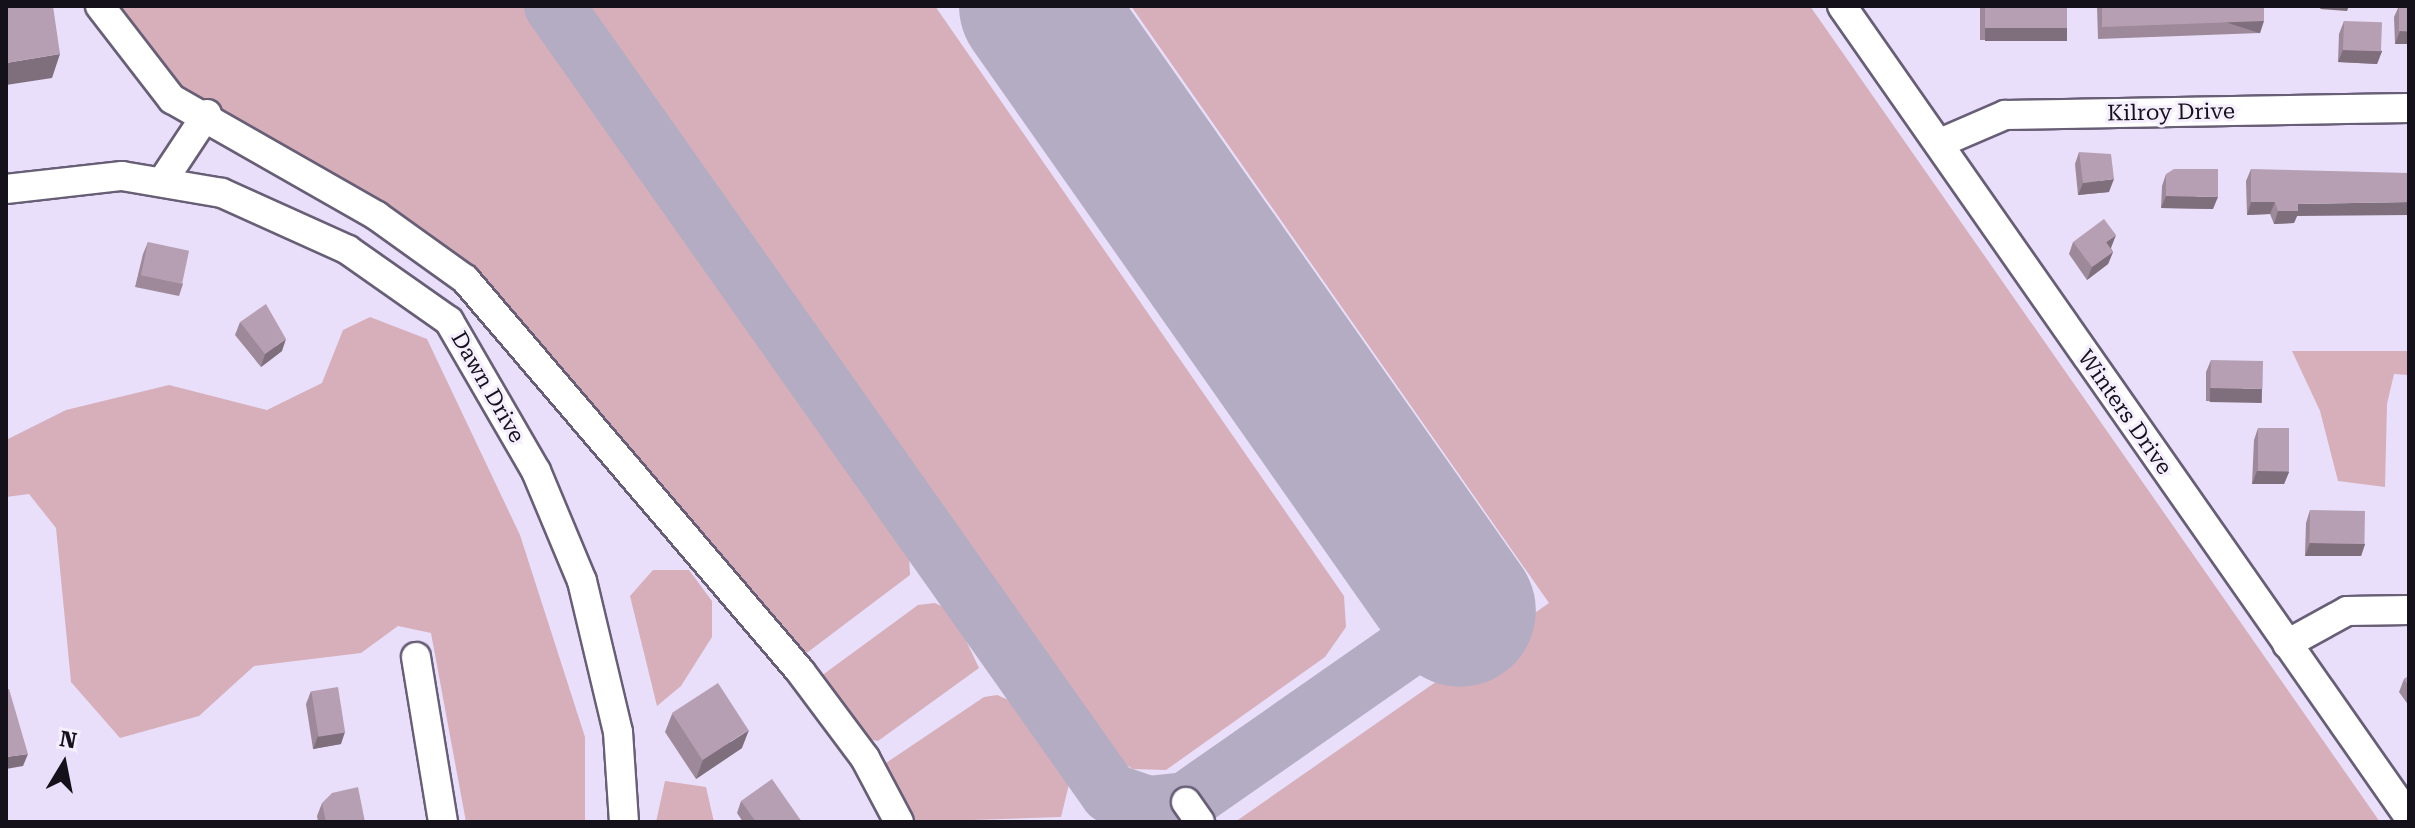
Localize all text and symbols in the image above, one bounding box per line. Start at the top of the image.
street label: Kilroy Drive [2107,98,2235,126]
street label: Dawn Drive [446,327,530,447]
street label: Winters Drive [2072,345,2178,479]
north arrow [24,724,104,804]
text: N [58,726,79,754]

